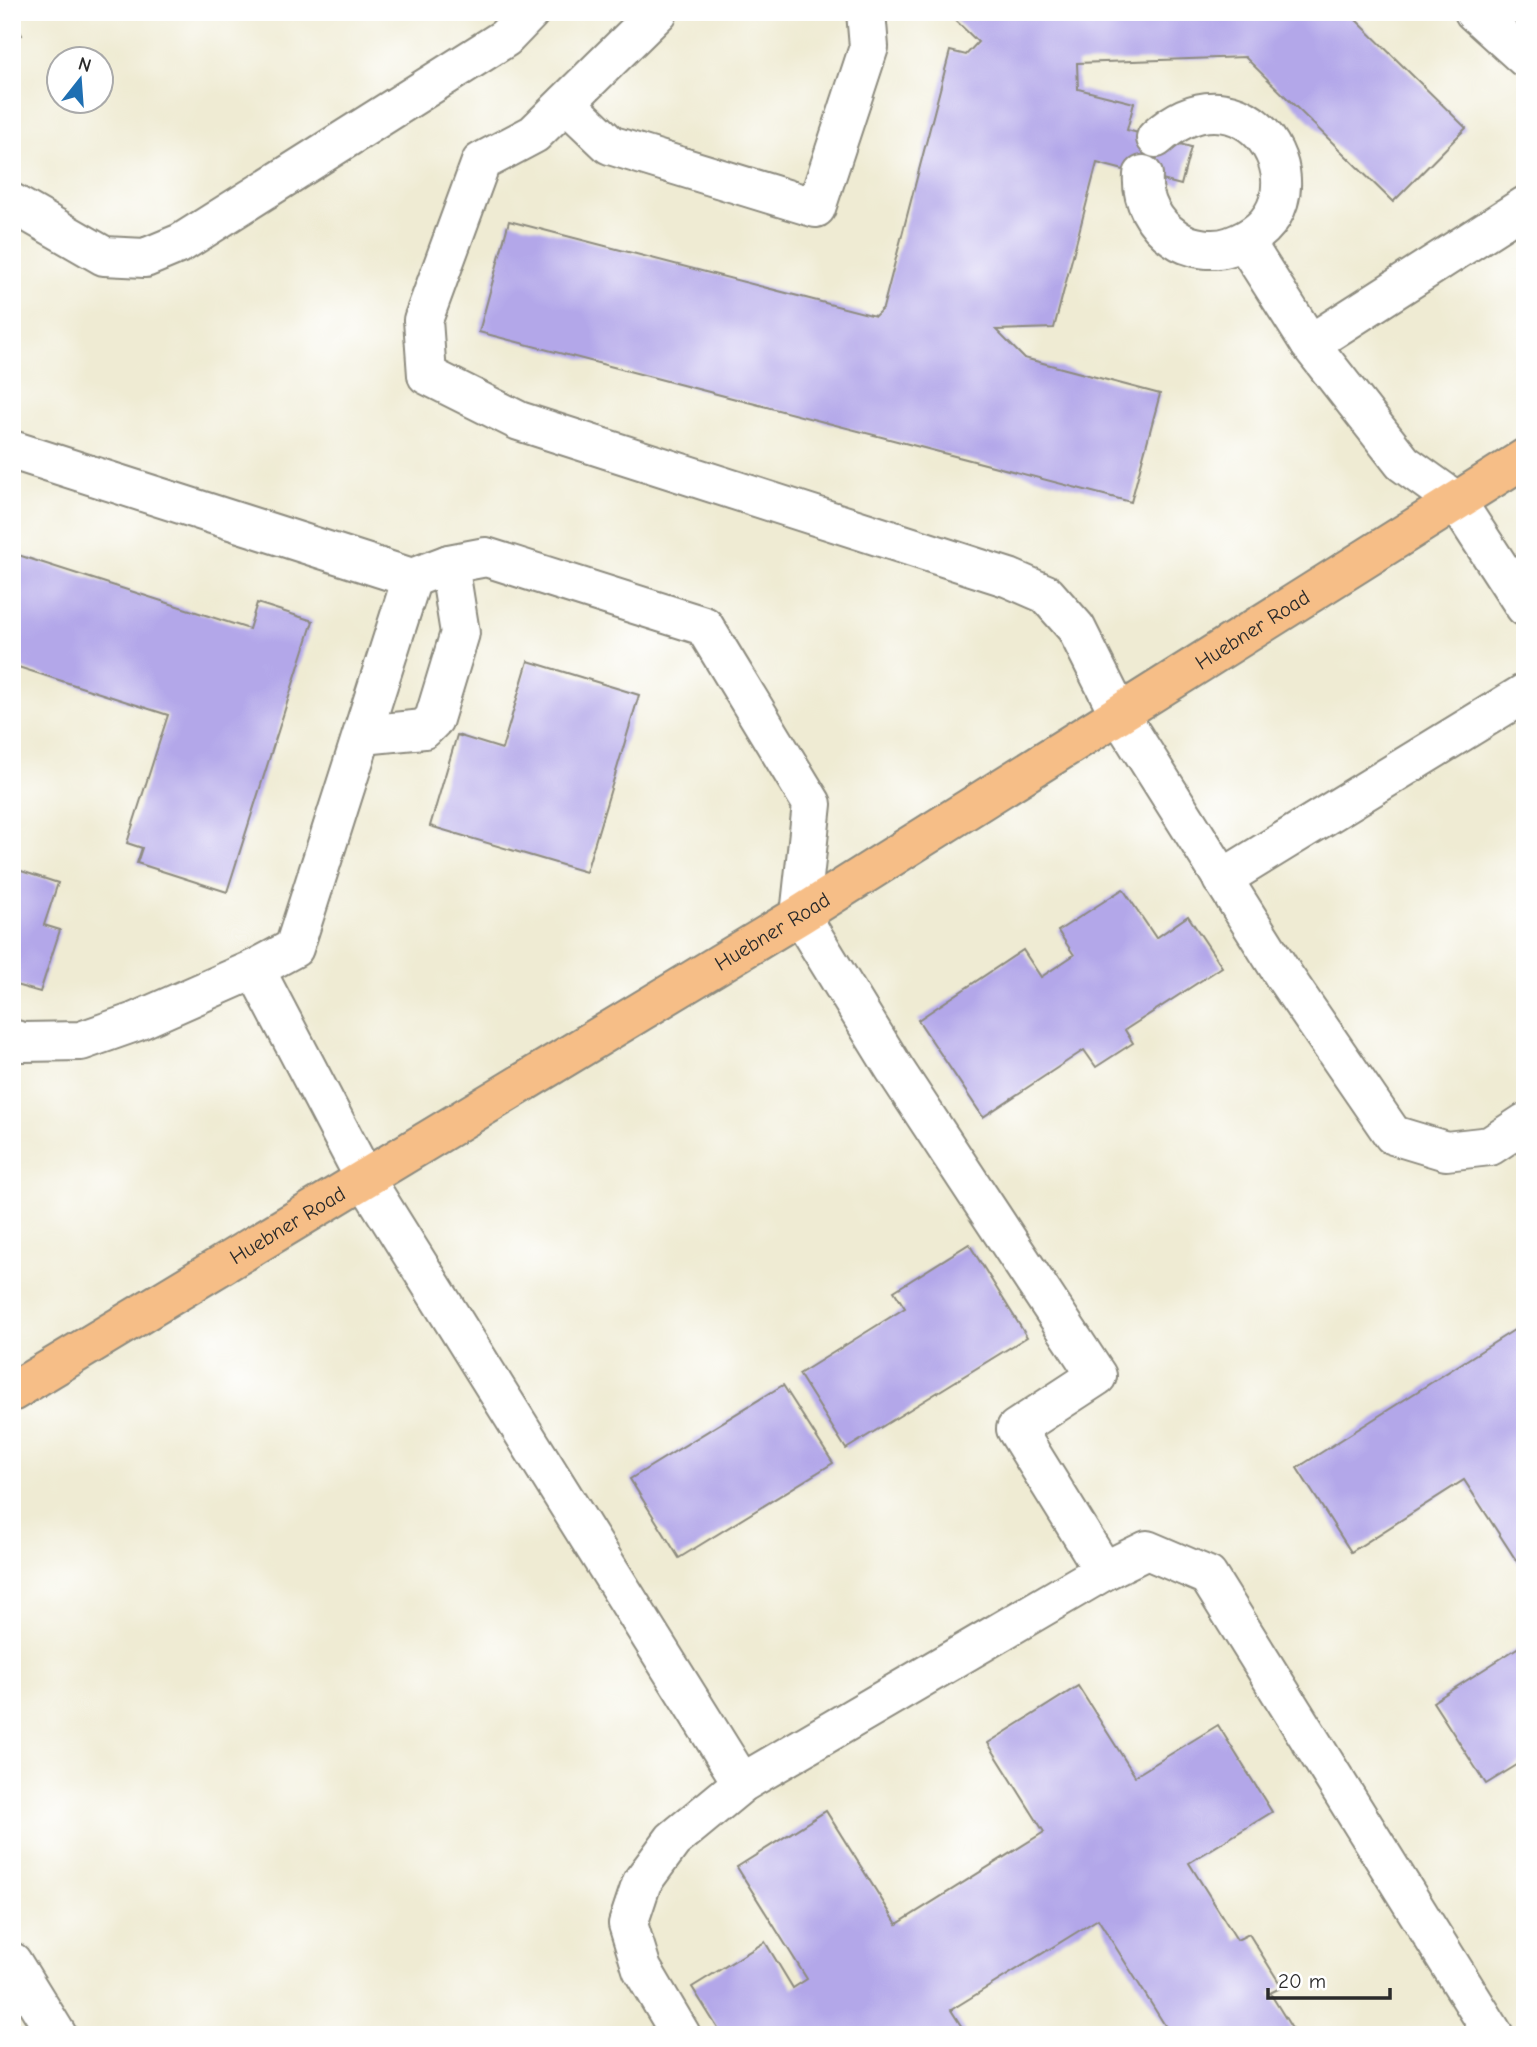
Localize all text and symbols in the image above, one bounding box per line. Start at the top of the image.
north arrow [46,46,116,116]
text: N [76,52,94,77]
street label: Huebner Road [1191,585,1314,675]
street label: Huebner Road [710,887,834,976]
street label: Huebner Road [225,1181,350,1269]
scale bar [1268,1956,1390,2000]
text: 20 m [1278,1969,1326,1993]

